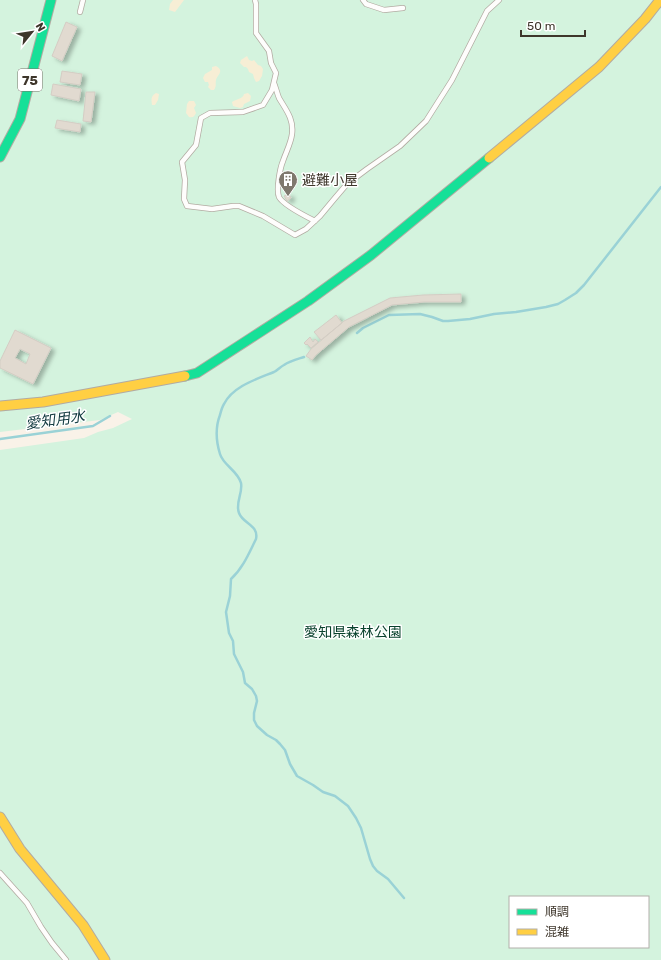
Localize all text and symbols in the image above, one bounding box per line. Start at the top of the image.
north arrow [12,12,52,52]
scale bar [521,12,585,38]
text: 50 m [527,19,555,33]
text: N [33,21,48,34]
road number: 75 [18,69,42,91]
building icon: 避難小屋 [277,169,299,197]
place label: 避難小屋 [302,172,358,189]
water label: 愛知用水 [24,407,88,433]
park label: 愛知県森林公園 [304,624,402,641]
legend [509,896,649,948]
text: 順調 [545,905,569,919]
text: 混雑 [545,925,569,939]

